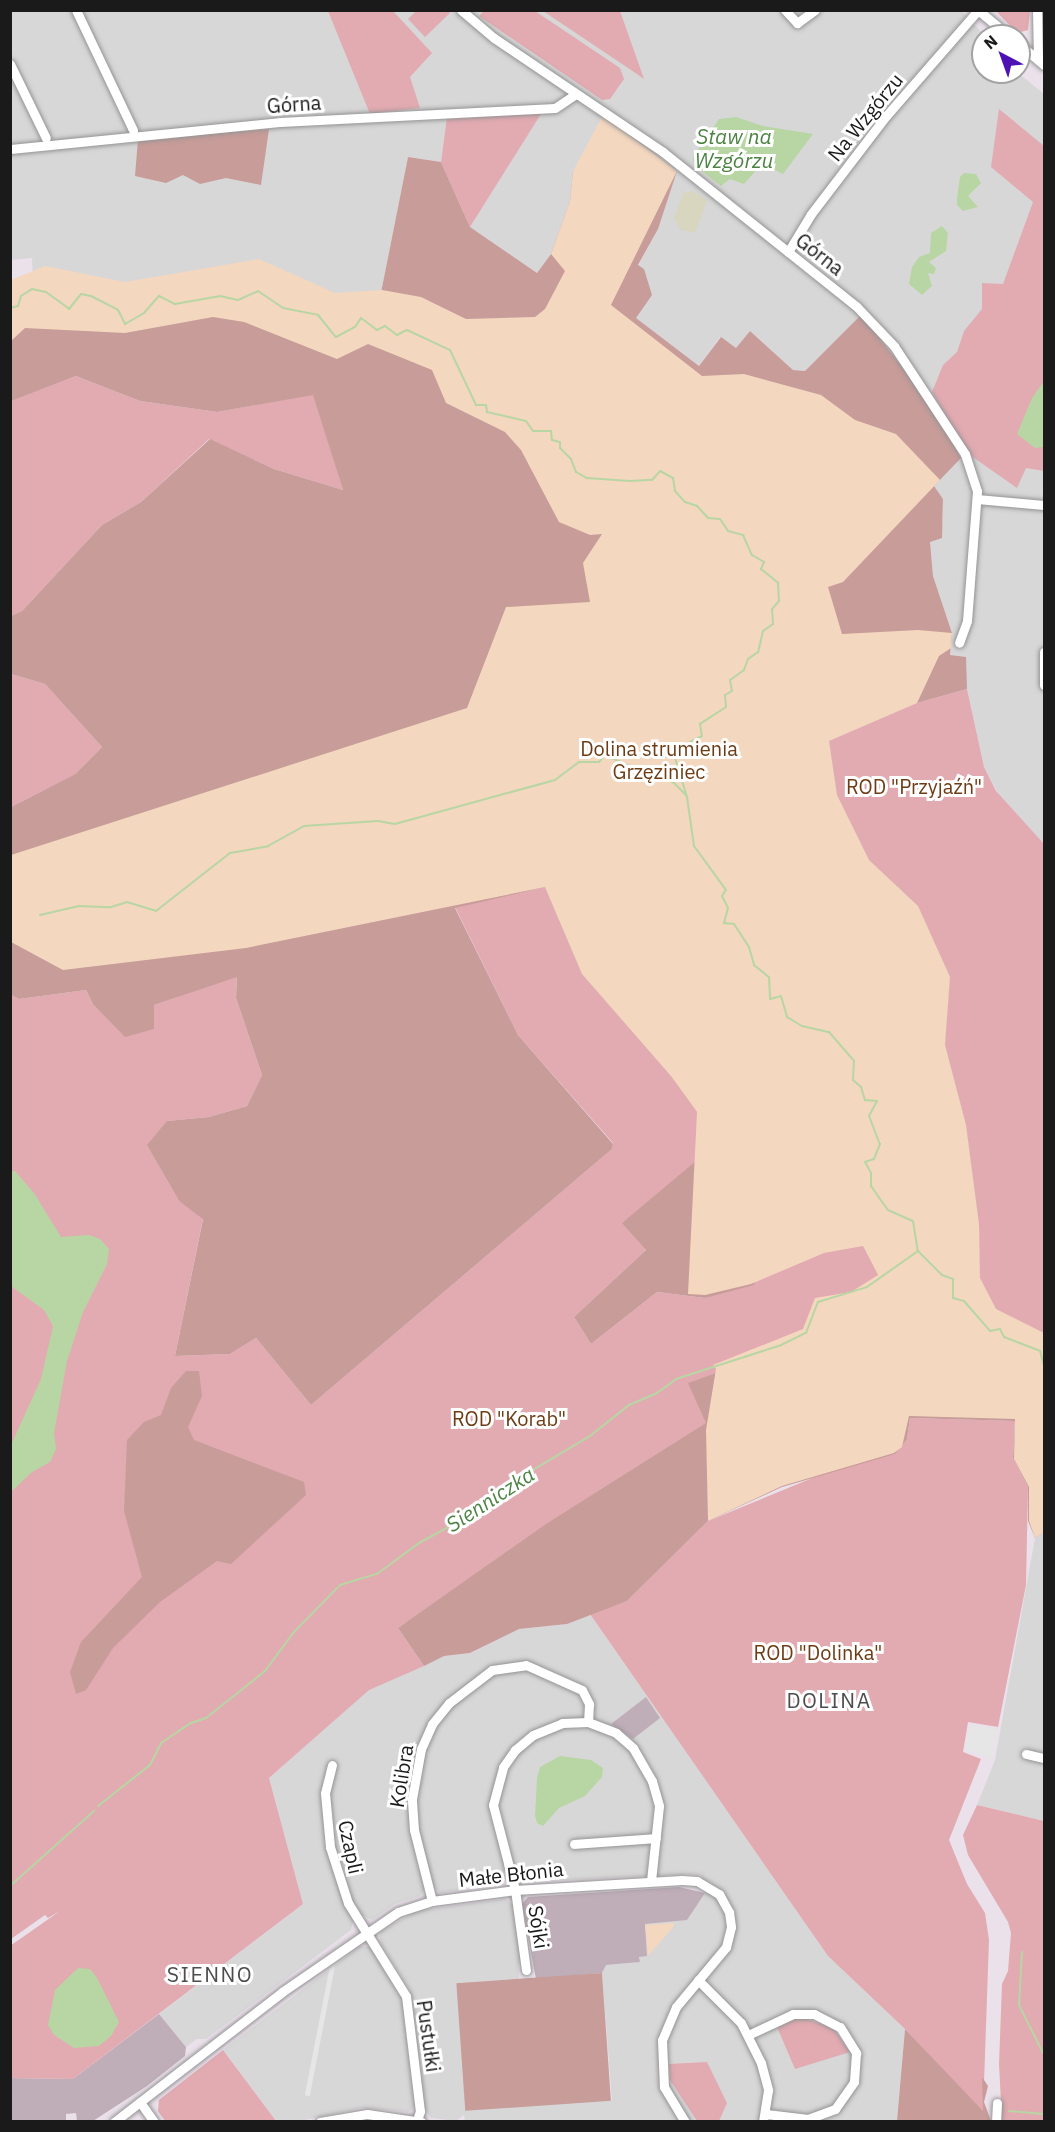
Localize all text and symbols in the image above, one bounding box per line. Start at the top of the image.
north arrow [971,24,1031,84]
text: N [980,31,1001,53]
street label: Na Wzgórzu [822,68,908,166]
street label: Górna [266,90,322,118]
water label: Staw na Wzgórzu [695,123,773,173]
street label: Górna [791,228,849,280]
park label: Dolina strumienia Grzęziniec [580,736,738,783]
park label: ROD "Przyjaźń" [846,774,982,798]
park label: ROD "Korab" [452,1406,566,1430]
water label: Sienniczka [441,1461,539,1537]
park label: ROD "Dolinka" [754,1640,882,1664]
district label: DOLINA [786,1687,872,1713]
street label: Kolibra [384,1743,418,1809]
street label: Czapli [334,1818,368,1876]
street label: Małe Błonia [458,1857,564,1891]
street label: Sójki [524,1904,554,1950]
district label: SIENNO [167,1961,253,1987]
street label: Pustułki [412,1998,446,2074]

